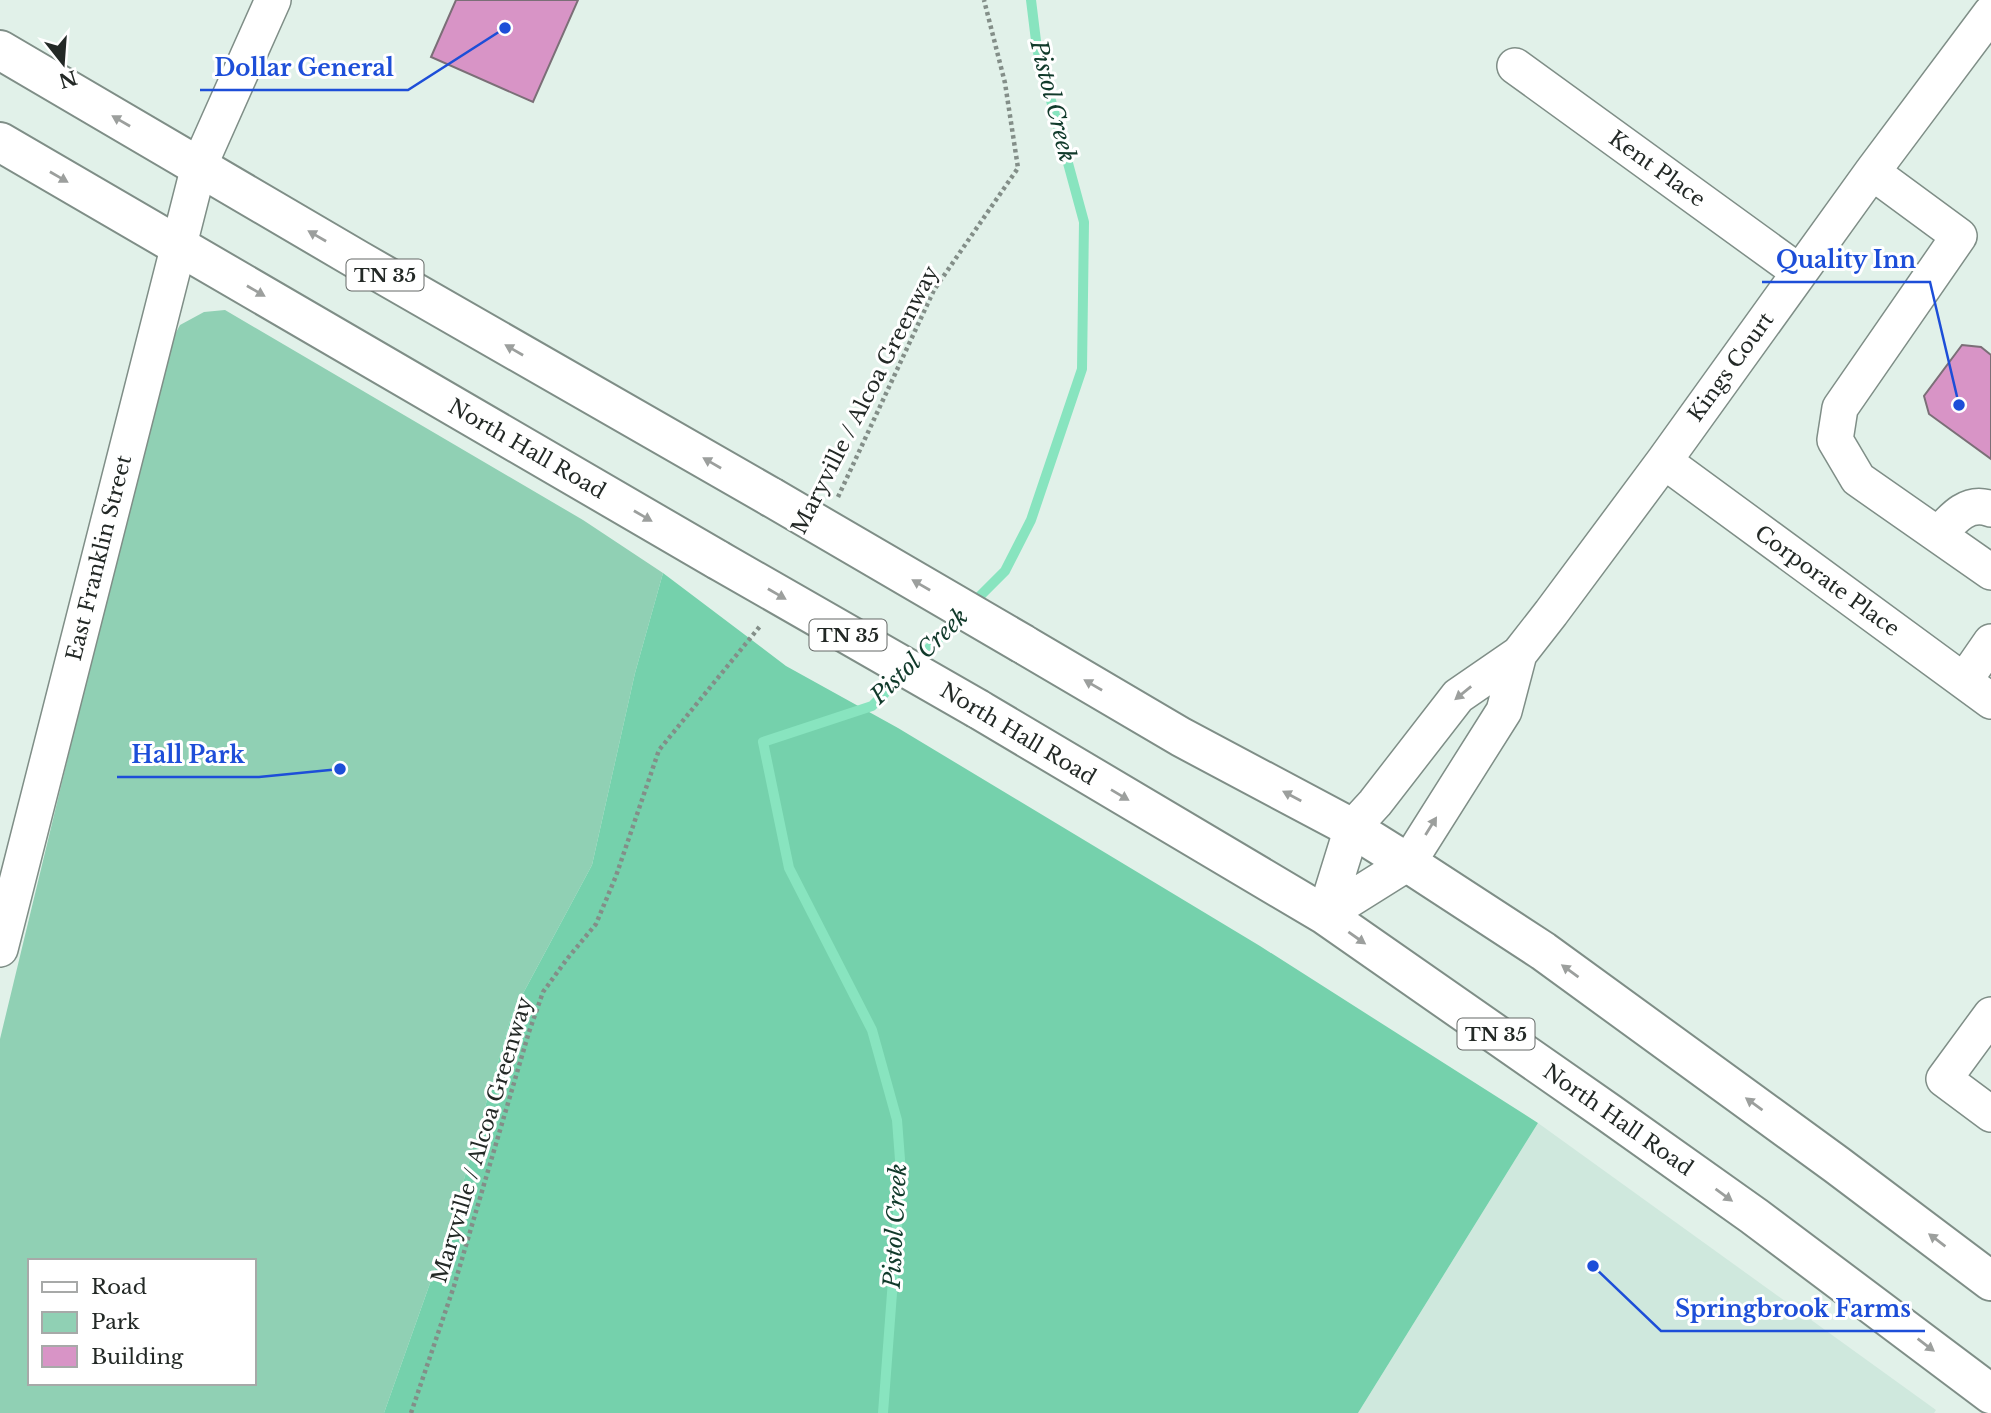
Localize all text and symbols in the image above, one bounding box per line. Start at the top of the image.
north arrow [28,28,98,98]
water label: Pistol Creek [1024,36,1082,165]
callout: Dollar General [200,46,408,90]
text: Dollar General [214,54,394,82]
text: N [56,65,80,92]
one-way arrow [112,115,131,127]
street label: Kent Place [1604,125,1710,213]
one-way arrow [49,171,69,183]
one-way arrow [308,230,327,242]
callout: Quality Inn [1762,238,1930,282]
text: Quality Inn [1776,246,1916,274]
road number: TN 35 [346,260,424,290]
street label: Maryville / Alcoa Greenway [786,261,944,538]
one-way arrow [246,285,265,297]
street label: Kings Court [1683,307,1779,427]
one-way arrow [505,344,524,356]
street label: North Hall Road [444,393,610,505]
street label: East Franklin Street [61,452,137,663]
one-way arrow [702,457,721,469]
one-way arrow [633,510,652,523]
street label: Corporate Place [1750,520,1904,642]
one-way arrow [912,579,931,591]
one-way arrow [768,588,787,600]
water label: Pistol Creek [864,603,974,710]
road number: TN 35 [810,620,886,650]
street label: North Hall Road [935,677,1101,791]
one-way arrow [1083,679,1102,691]
one-way arrow [1455,686,1473,701]
callout: Hall Park [117,733,259,777]
text: Hall Park [131,741,246,769]
one-way arrow [1111,788,1130,801]
one-way arrow [1282,790,1301,802]
one-way arrow [1424,817,1438,835]
one-way arrow [1348,931,1366,945]
one-way arrow [1561,964,1579,978]
street label: Maryville / Alcoa Greenway [426,993,538,1286]
road number: TN 35 [1458,1018,1534,1050]
street label: North Hall Road [1538,1059,1698,1181]
one-way arrow [1745,1098,1763,1112]
water label: Pistol Creek [878,1163,912,1290]
one-way arrow [1715,1188,1733,1202]
one-way arrow [1927,1233,1946,1247]
legend [28,1259,256,1385]
text: Road [91,1274,147,1300]
callout: Springbrook Farms [1661,1287,1925,1331]
text: Springbrook Farms [1675,1295,1911,1323]
text: Park [91,1309,140,1335]
one-way arrow [1917,1338,1935,1352]
text: Building [91,1344,184,1370]

